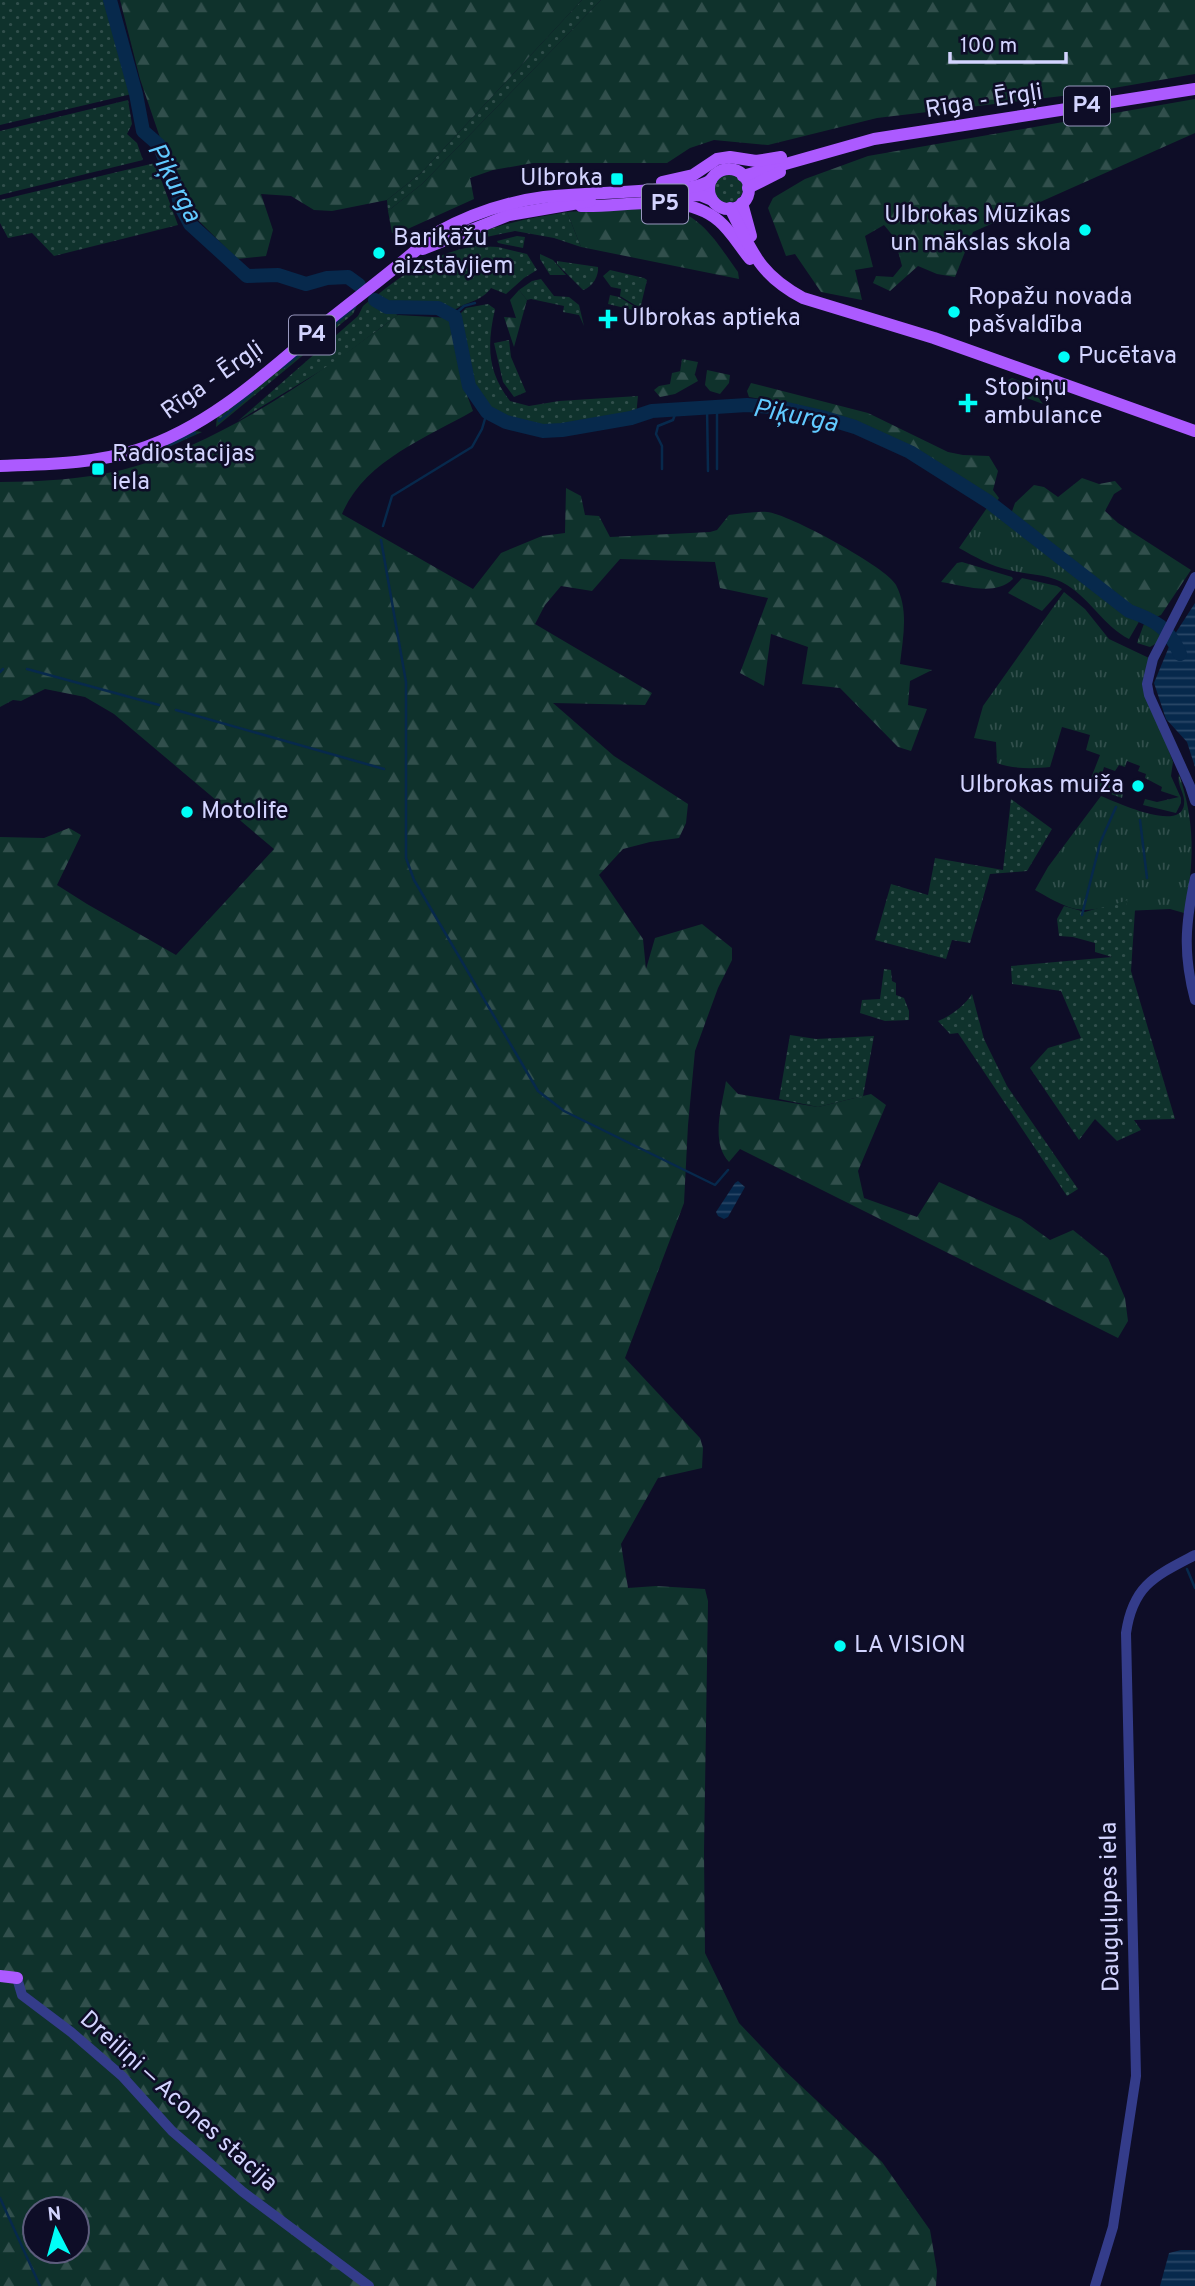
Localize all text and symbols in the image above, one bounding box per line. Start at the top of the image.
scale bar [950,21,1066,65]
text: 100 m [960,33,1017,60]
street label: Rīga - Ērgļi [923,77,1045,126]
road number: P4 [1064,86,1110,125]
water label: Piķurga [138,137,208,229]
place label: Ulbroka [520,164,603,194]
marker: Ulbroka [609,171,625,187]
road number: P5 [642,184,688,224]
place label: Ulbrokas Mūzikas un mākslas skola [884,201,1071,259]
marker: Ulbrokas Mūzikas un mākslas skola [1077,222,1093,238]
place label: Barikāžu aizstāvjiem [393,224,514,282]
marker: Barikāžu aizstāvjiem [371,245,387,261]
place label: Ropažu novada pašvaldība [968,283,1132,341]
place label: Ulbrokas aptieka [622,304,801,334]
marker: Ropažu novada pašvaldība [946,304,962,320]
marker: Ulbrokas aptieka [600,311,616,327]
road number: P4 [289,316,335,354]
street label: Rīga - Ērgļi [155,334,270,427]
place label: Pucētava [1078,342,1177,372]
marker: Pucētava [1056,349,1072,365]
place label: Stopiņu ambulance [984,374,1102,432]
water label: Piķurga [750,393,841,441]
marker: Stopiņu ambulance [958,393,978,413]
place label: Radiostacijas iela [112,440,255,498]
marker: Radiostacijas iela [90,461,106,477]
place label: Ulbrokas muiža [959,771,1124,801]
marker: Ulbrokas muiža [1130,778,1146,794]
place label: Motolife [201,797,288,827]
marker: Motolife [179,804,195,820]
place label: LA VISION [854,1631,966,1661]
marker: LA VISION [832,1638,848,1654]
street label: Dauguļupes iela [1095,1822,1127,1992]
street label: Dreiliņi — Acones stacija [73,2005,283,2199]
north arrow [21,2195,91,2265]
text: N [46,2202,62,2228]

